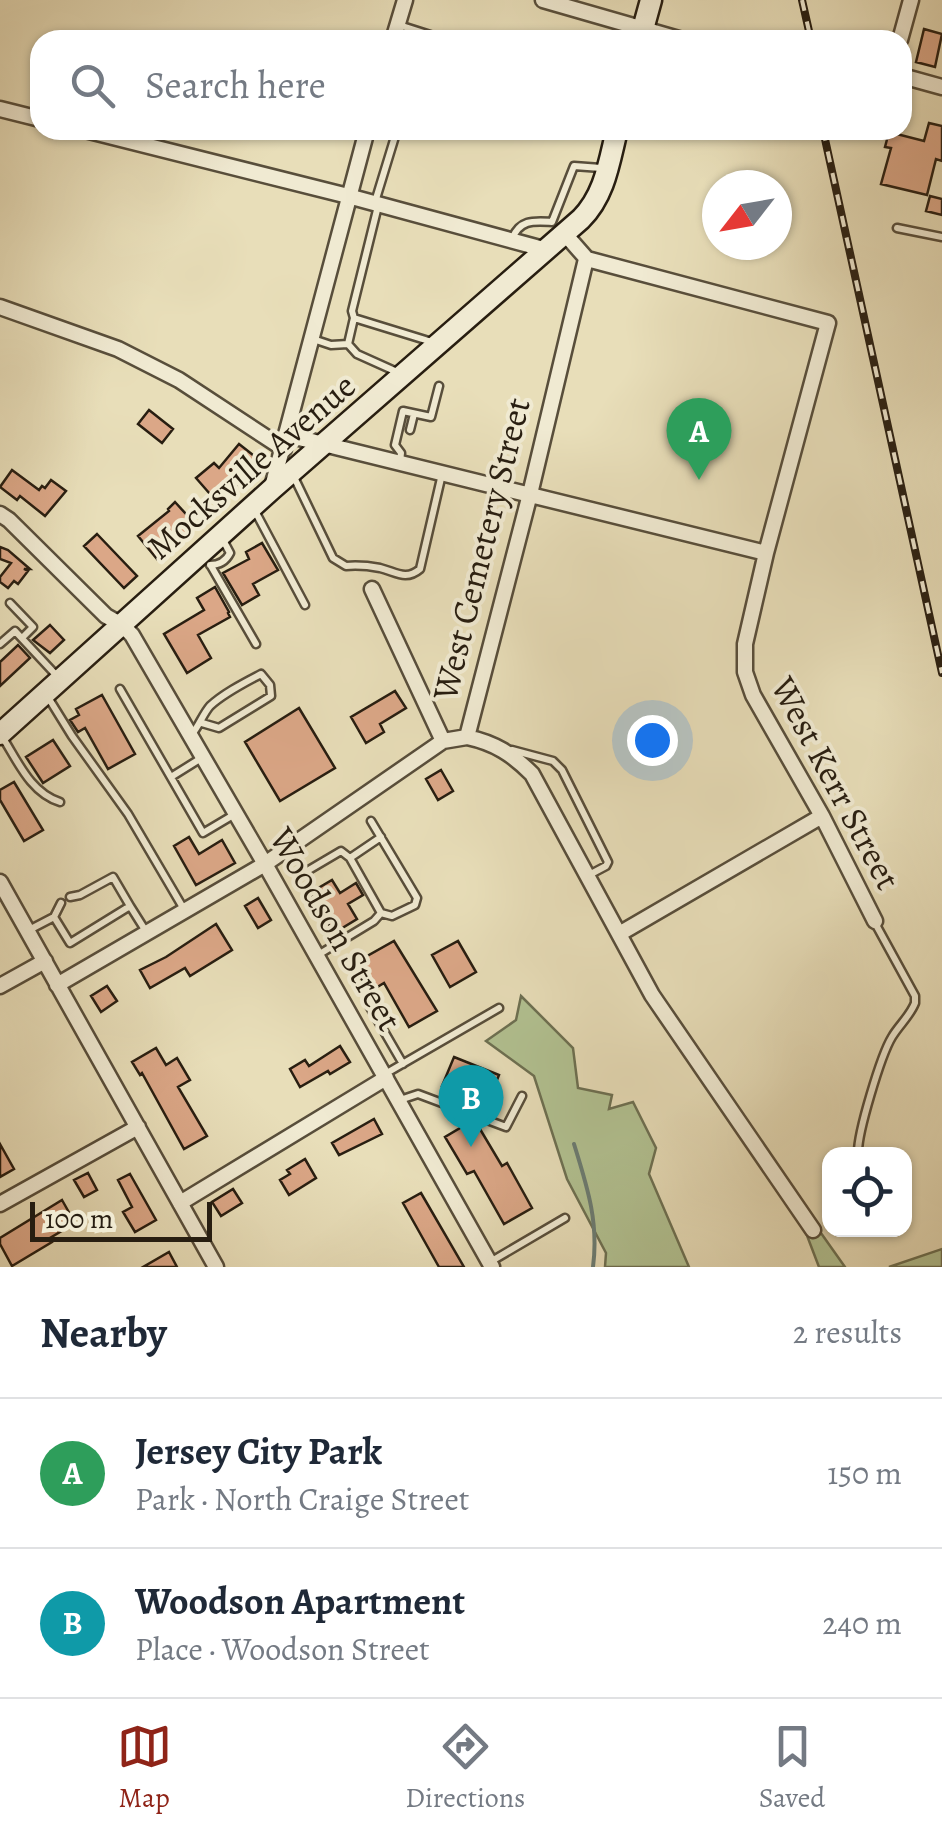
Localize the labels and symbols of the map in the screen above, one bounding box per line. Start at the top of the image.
north arrow [702,170,792,260]
street label: Mocksville Avenue [136,362,366,570]
street label: West Cemetery Street [420,393,542,706]
pin: A [666,398,732,480]
street label: West Kerr Street [759,667,912,898]
your location [627,715,678,766]
street label: Woodson Street [258,818,414,1039]
pin: B [438,1064,504,1147]
scale bar [30,1197,212,1242]

